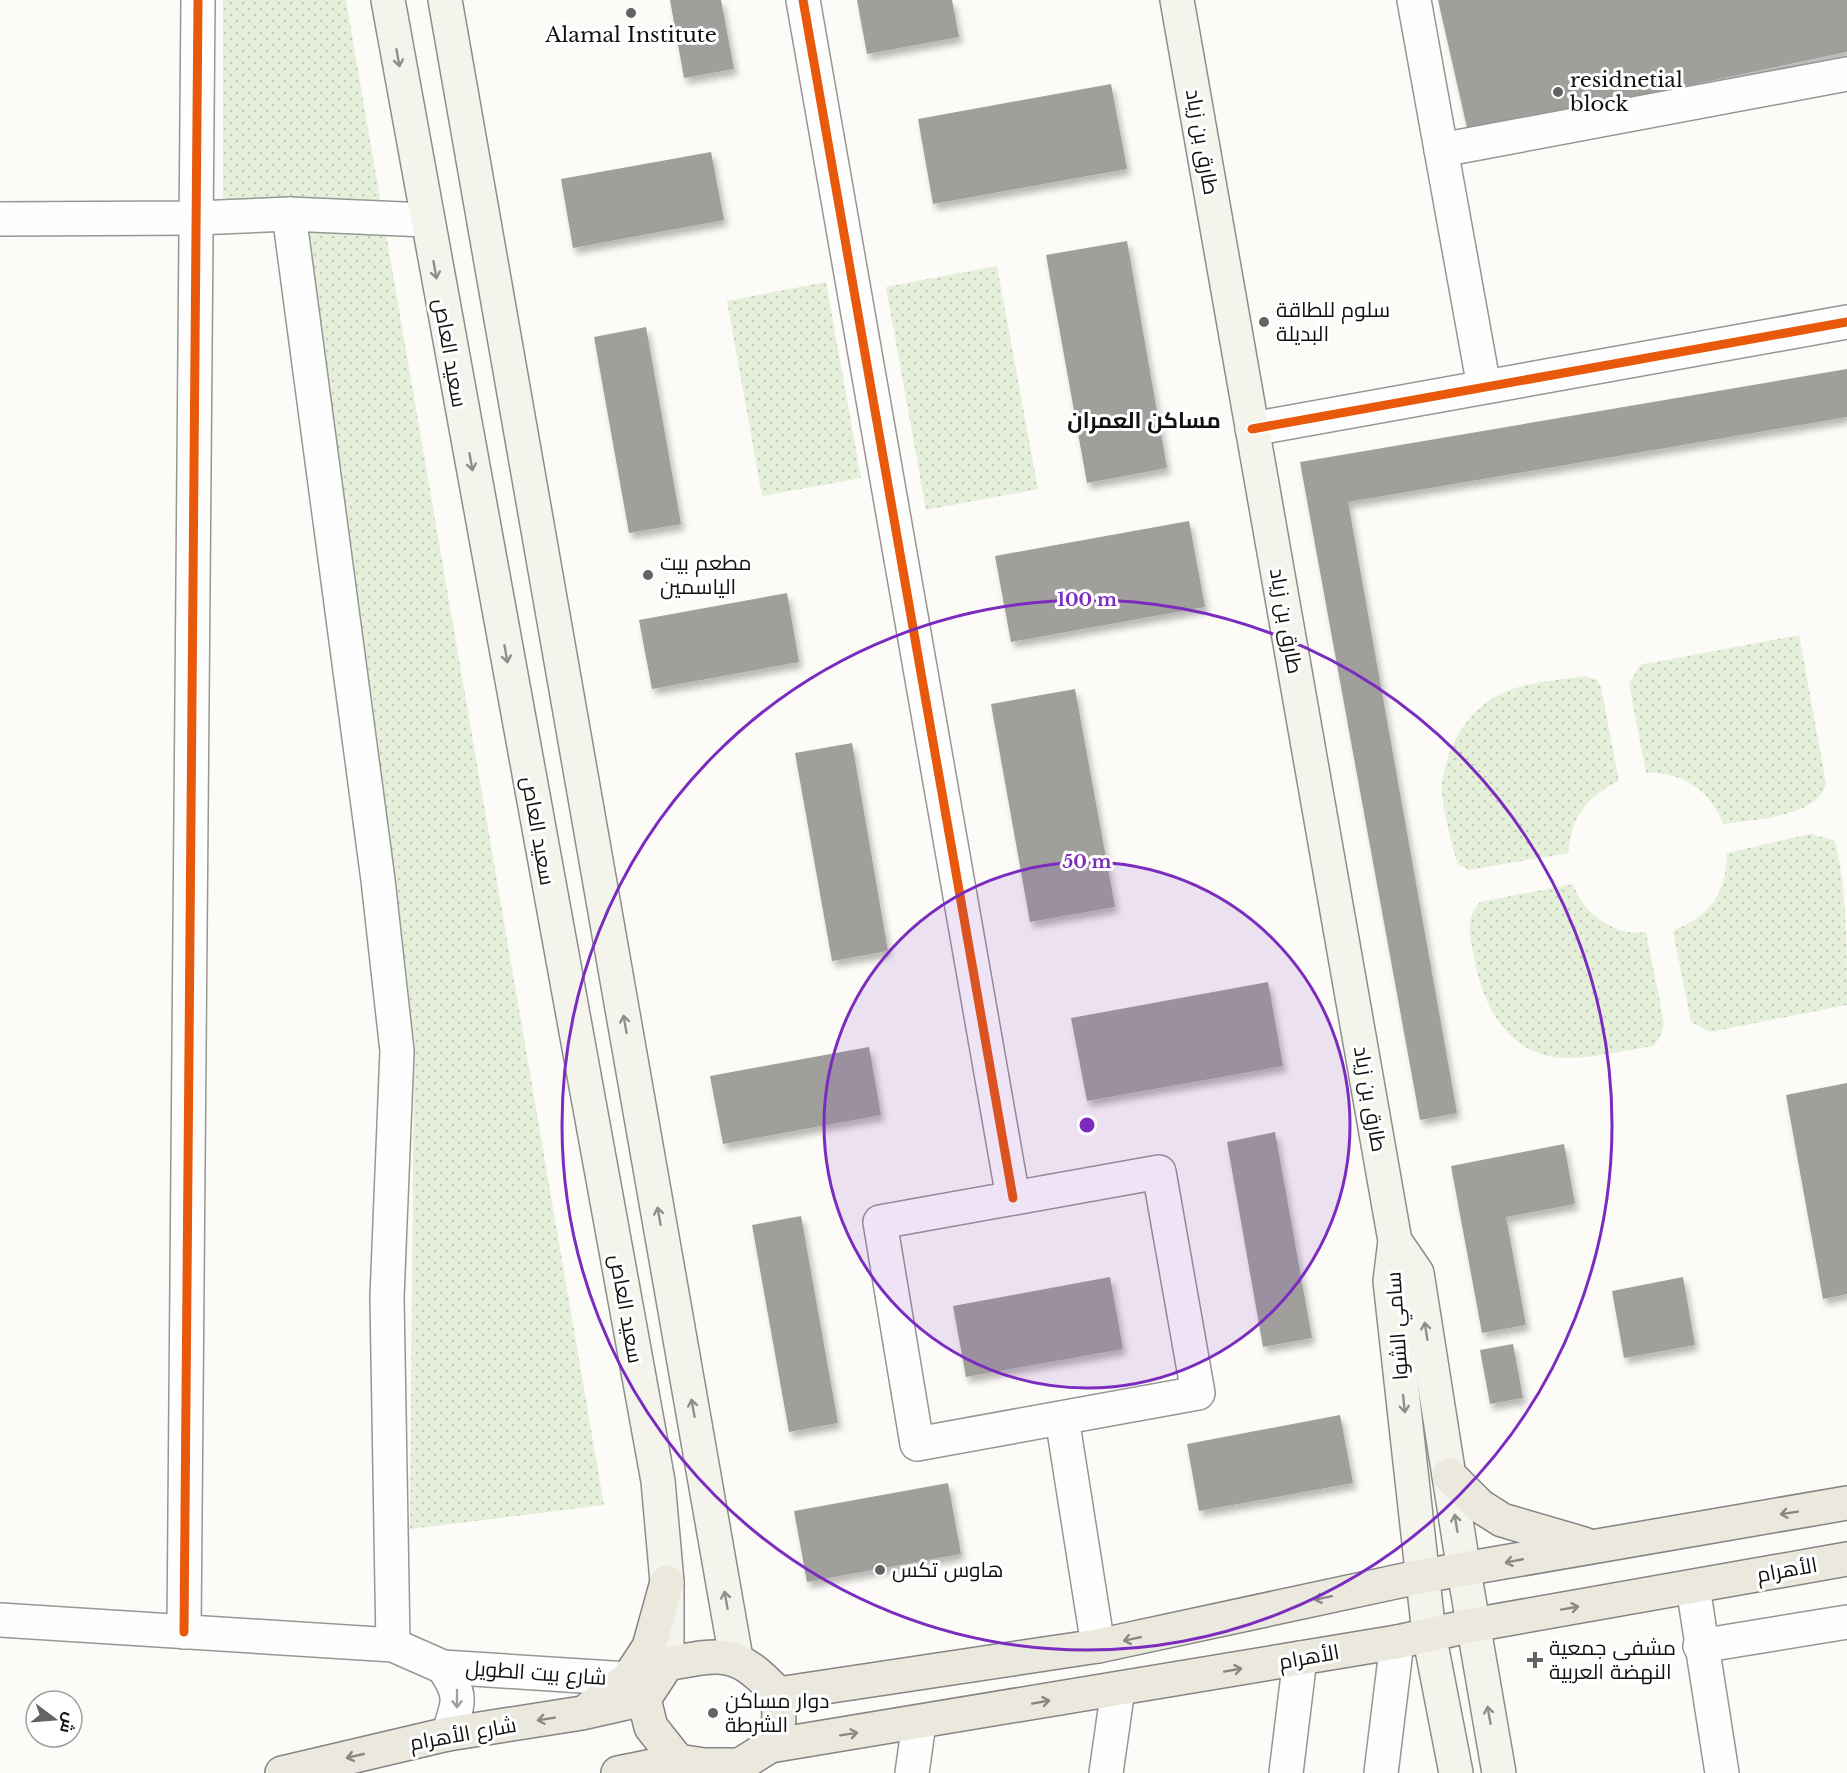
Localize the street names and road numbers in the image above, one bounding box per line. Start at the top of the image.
street label: طارق بن زياد [1180,87,1224,197]
street label: سعيد العاص [428,297,472,409]
street label: طارق بن زياد [1264,566,1308,676]
street label: سعيد العاص [516,775,560,887]
street label: طارق بن زياد [1348,1044,1392,1154]
street label: سعيد العاص [604,1253,648,1365]
street label: سامي الشوا [1380,1271,1417,1381]
street label: الأهرام [1755,1552,1819,1589]
street label: الأهرام [1277,1639,1341,1676]
street label: شارع بيت الطويل [465,1655,607,1692]
street label: شارع الأهرام [408,1712,518,1757]

